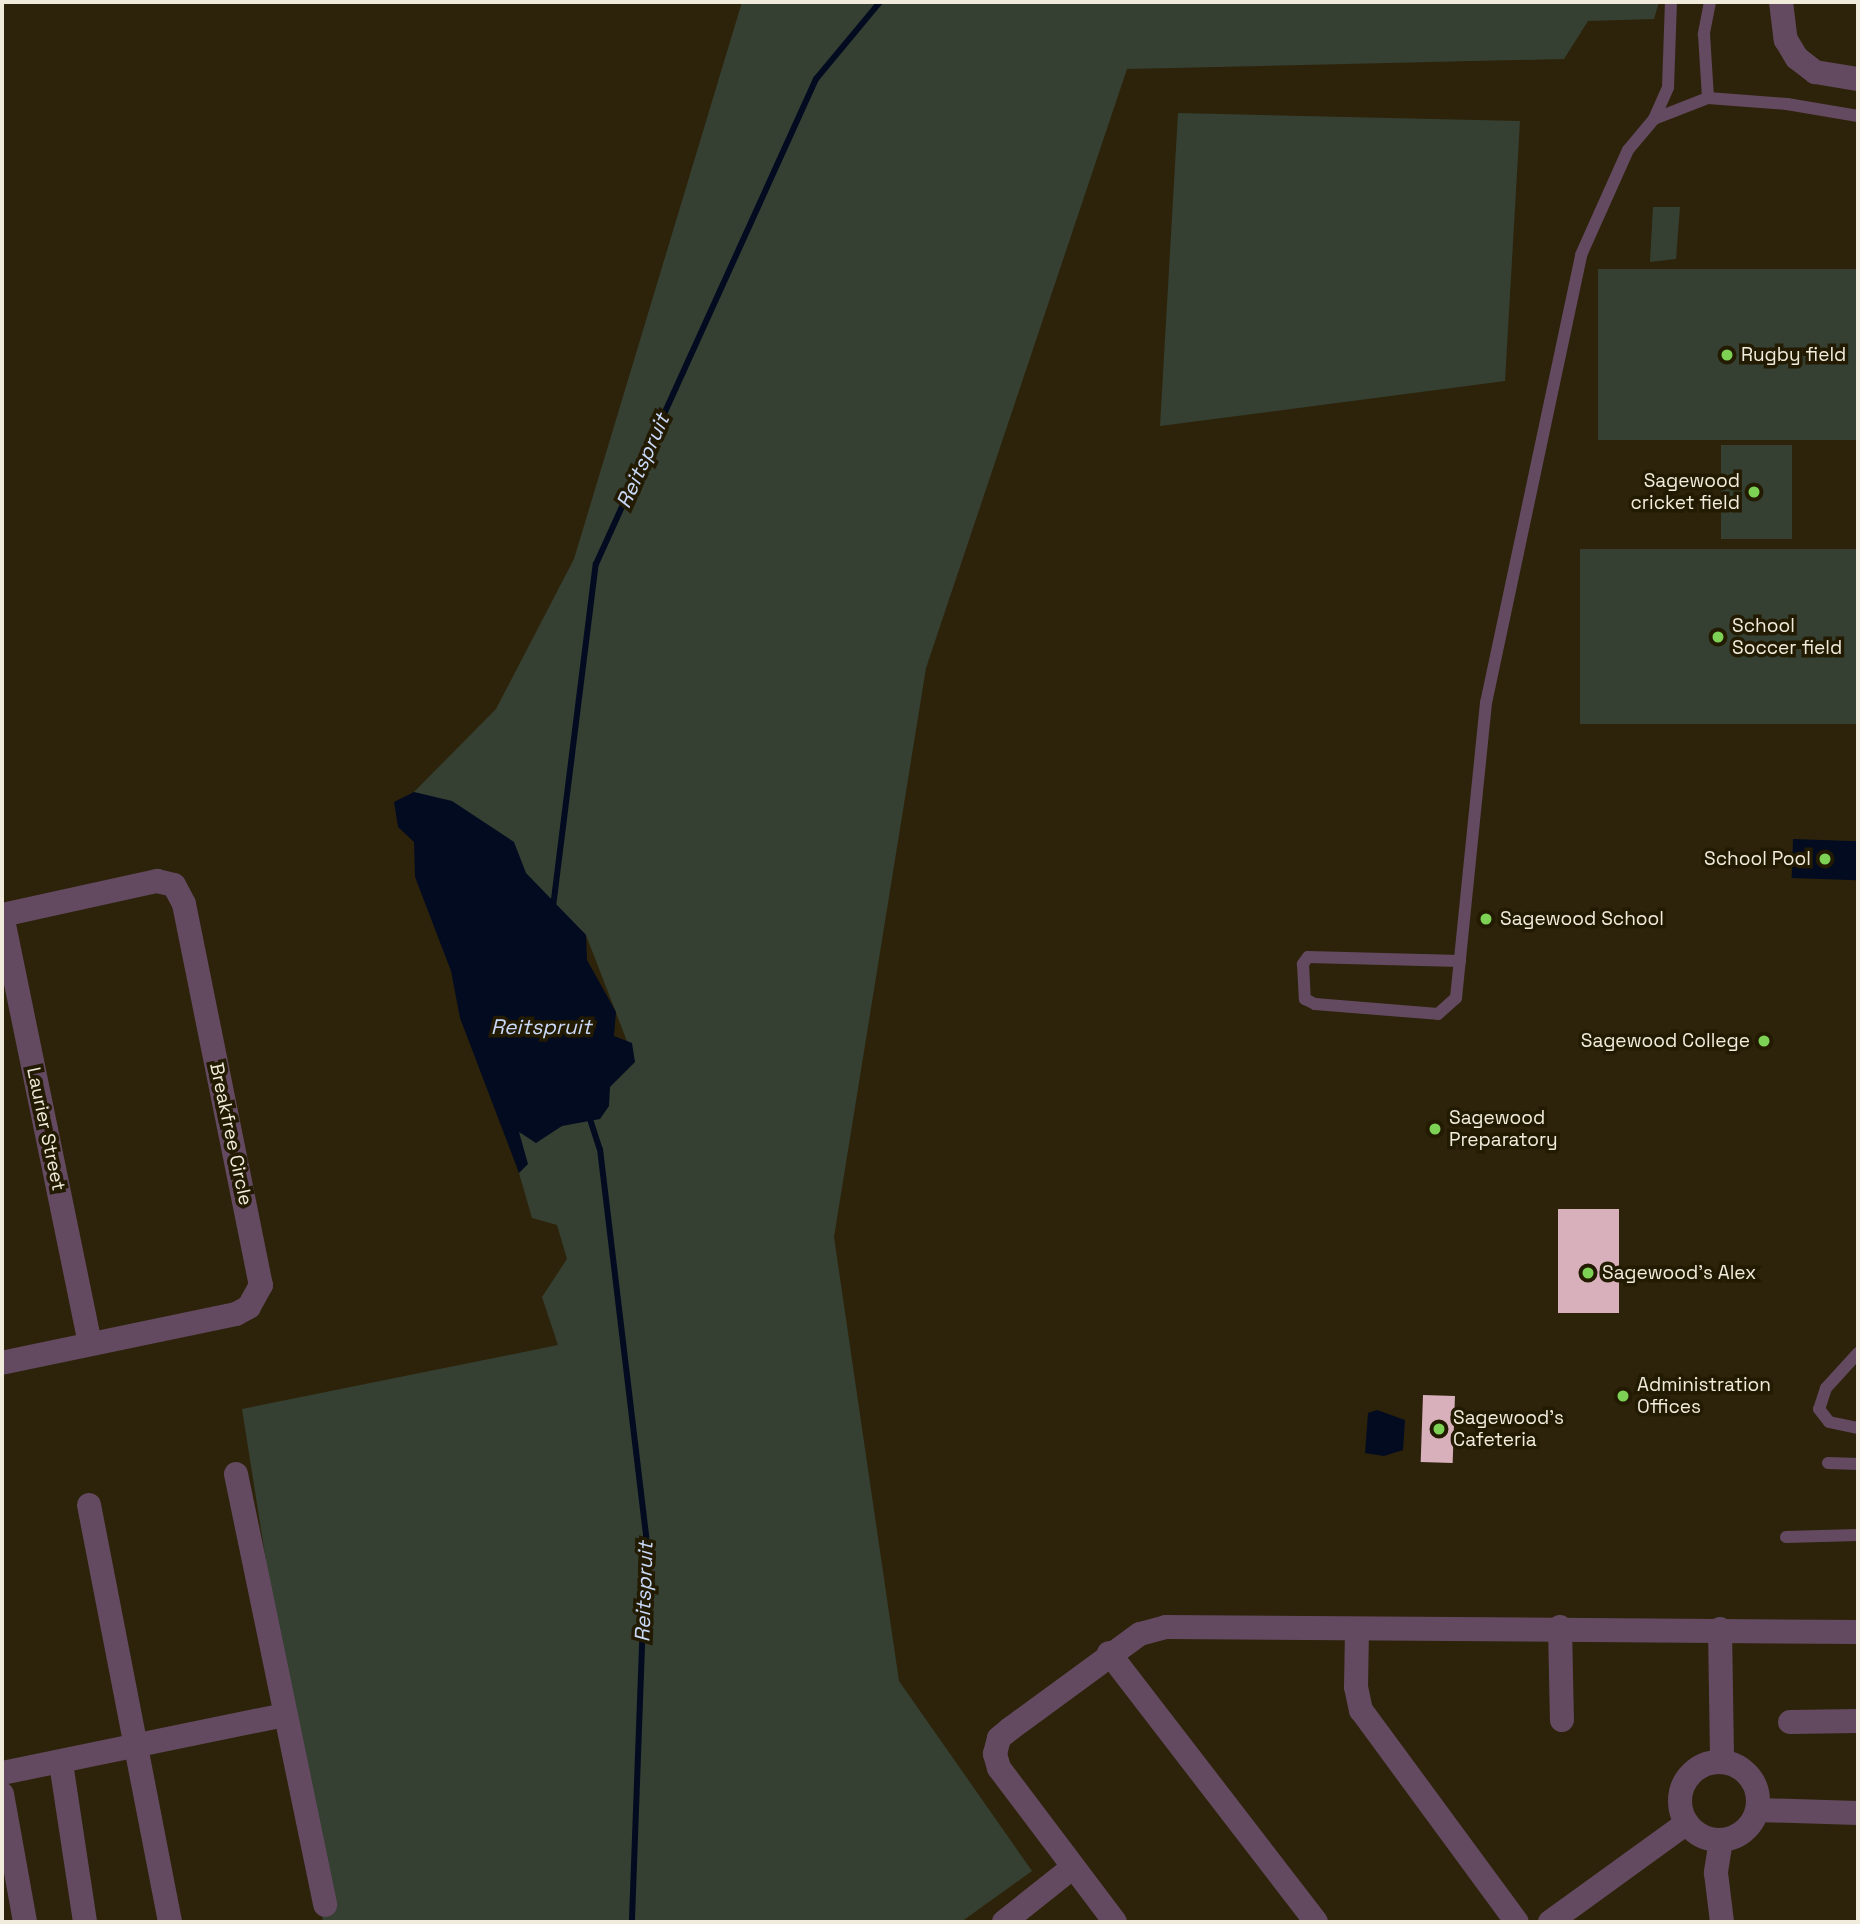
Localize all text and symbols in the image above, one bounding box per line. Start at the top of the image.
place label: Rugby field [1741,344,1846,366]
marker: Rugby field [1719,347,1735,363]
water label: Reitspruit [611,410,675,512]
place label: Sagewood cricket field [1631,470,1740,514]
marker: Sagewood cricket field [1746,484,1762,500]
place label: School Soccer field [1732,615,1842,659]
marker: School Soccer field [1710,629,1726,645]
place label: School Pool [1704,848,1811,870]
marker: School Pool [1817,851,1833,867]
place label: Sagewood School [1500,908,1664,930]
marker: Sagewood School [1478,911,1494,927]
water label: Reitspruit [491,1014,591,1040]
place label: Sagewood College [1581,1030,1750,1052]
marker: Sagewood College [1756,1033,1772,1049]
street label: Breakfree Circle [205,1061,257,1207]
street label: Laurier Street [22,1065,70,1193]
place label: Sagewood Preparatory [1449,1107,1558,1151]
marker: Sagewood Preparatory [1427,1121,1443,1137]
place label: Sagewood's Alex [1602,1262,1756,1284]
marker: Sagewood's Alex [1580,1265,1596,1281]
place label: Administration Offices [1637,1374,1771,1418]
marker: Administration Offices [1615,1388,1631,1404]
place label: Sagewood's Cafeteria [1453,1407,1564,1451]
marker: Sagewood's Cafeteria [1431,1421,1447,1437]
water label: Reitspruit [630,1541,658,1643]

